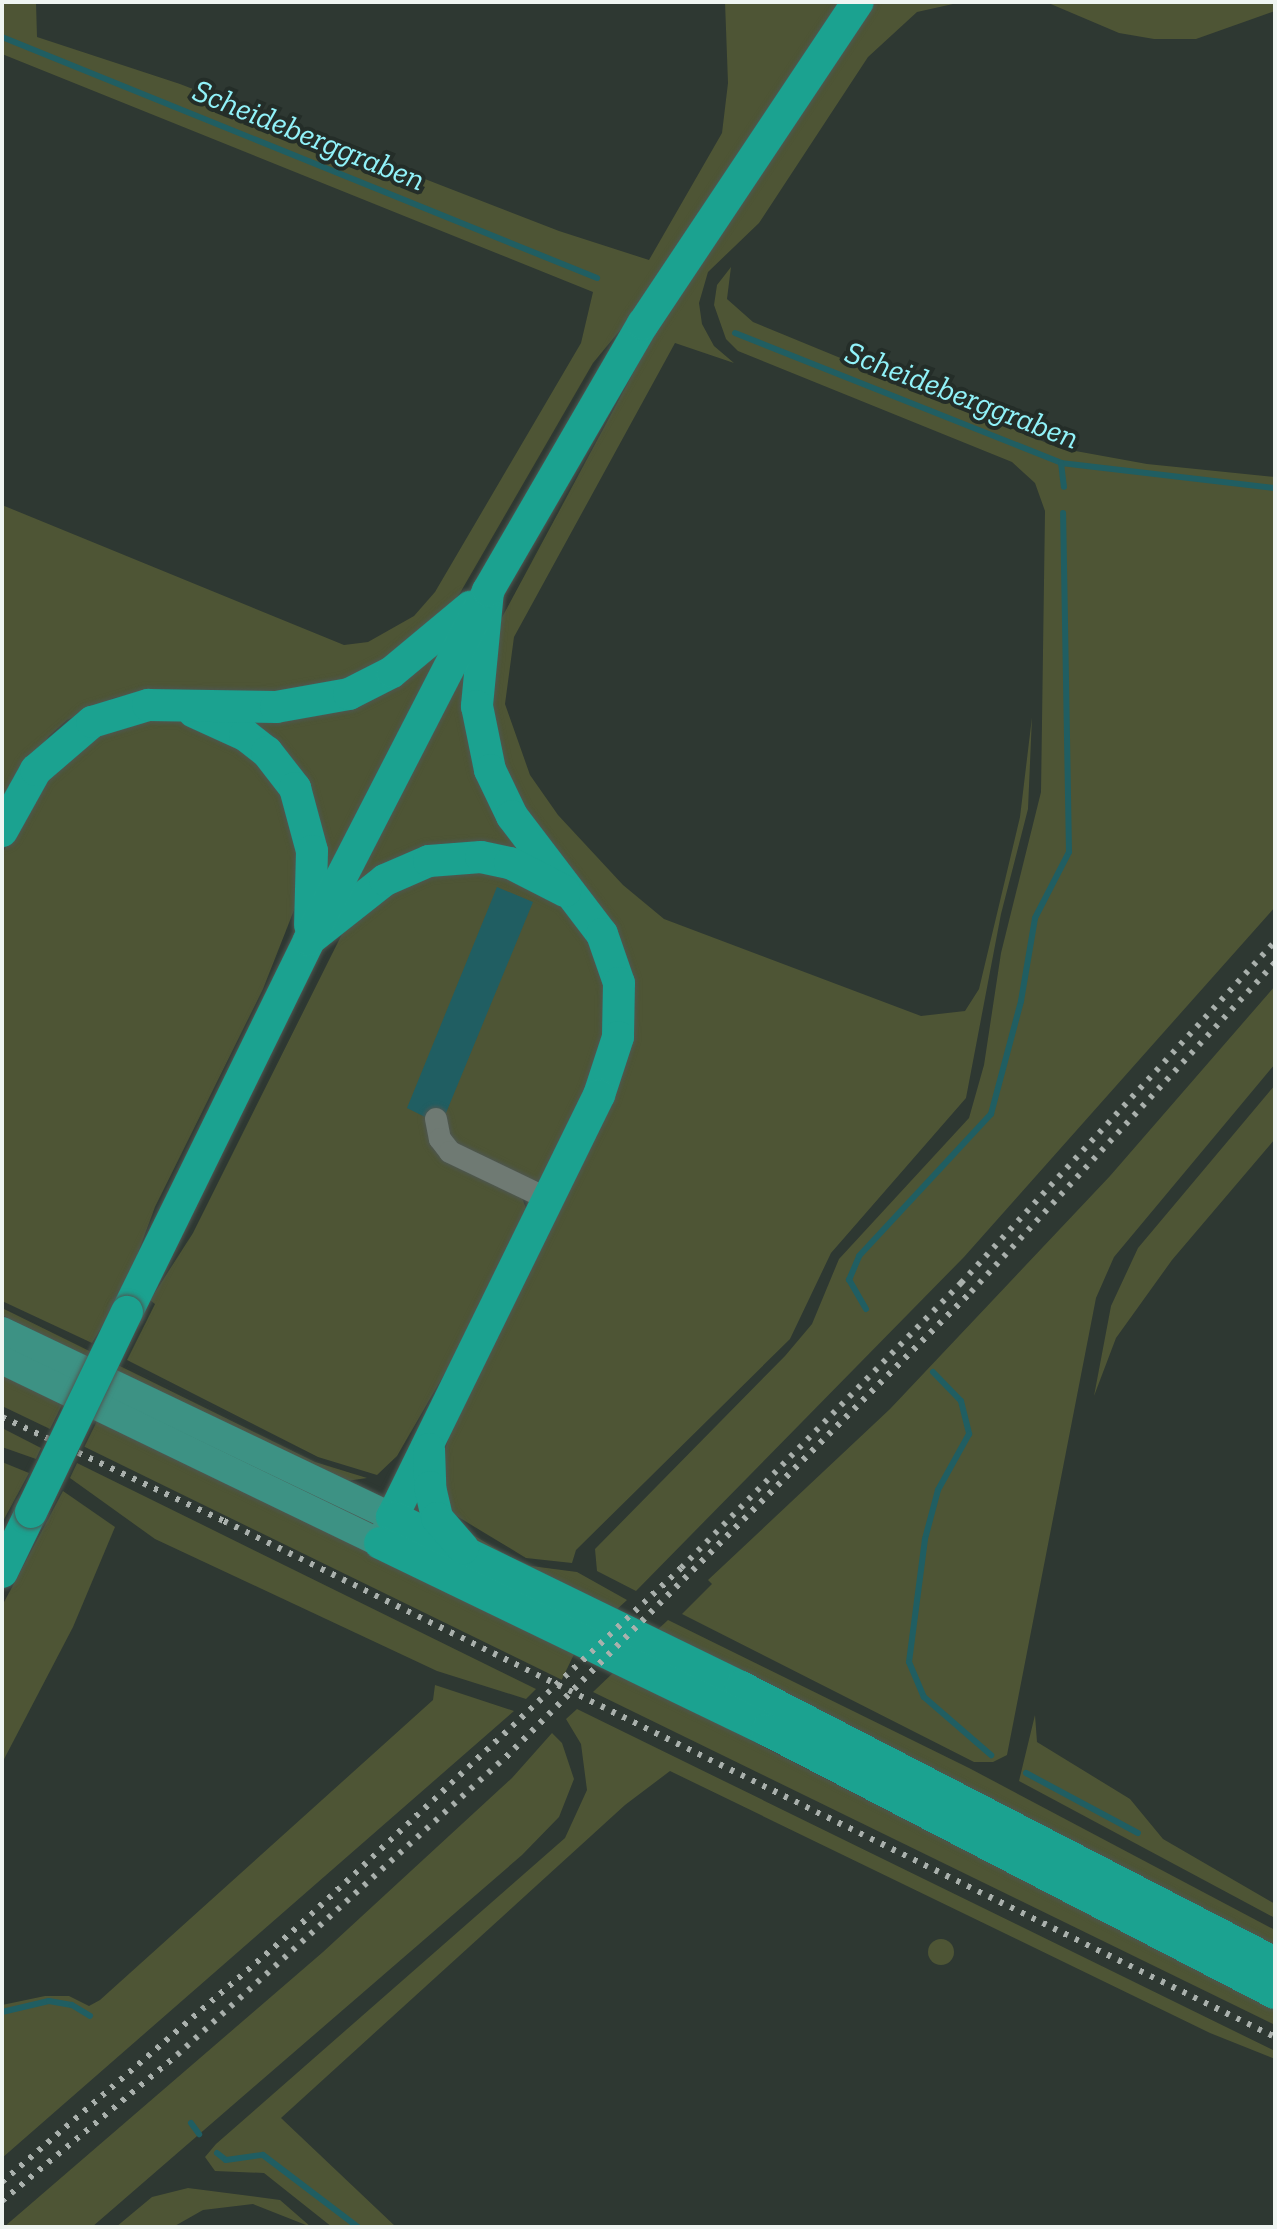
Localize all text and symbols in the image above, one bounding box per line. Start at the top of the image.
water label: Scheideberggraben [187,71,431,199]
water label: Scheideberggraben [840,333,1084,457]

